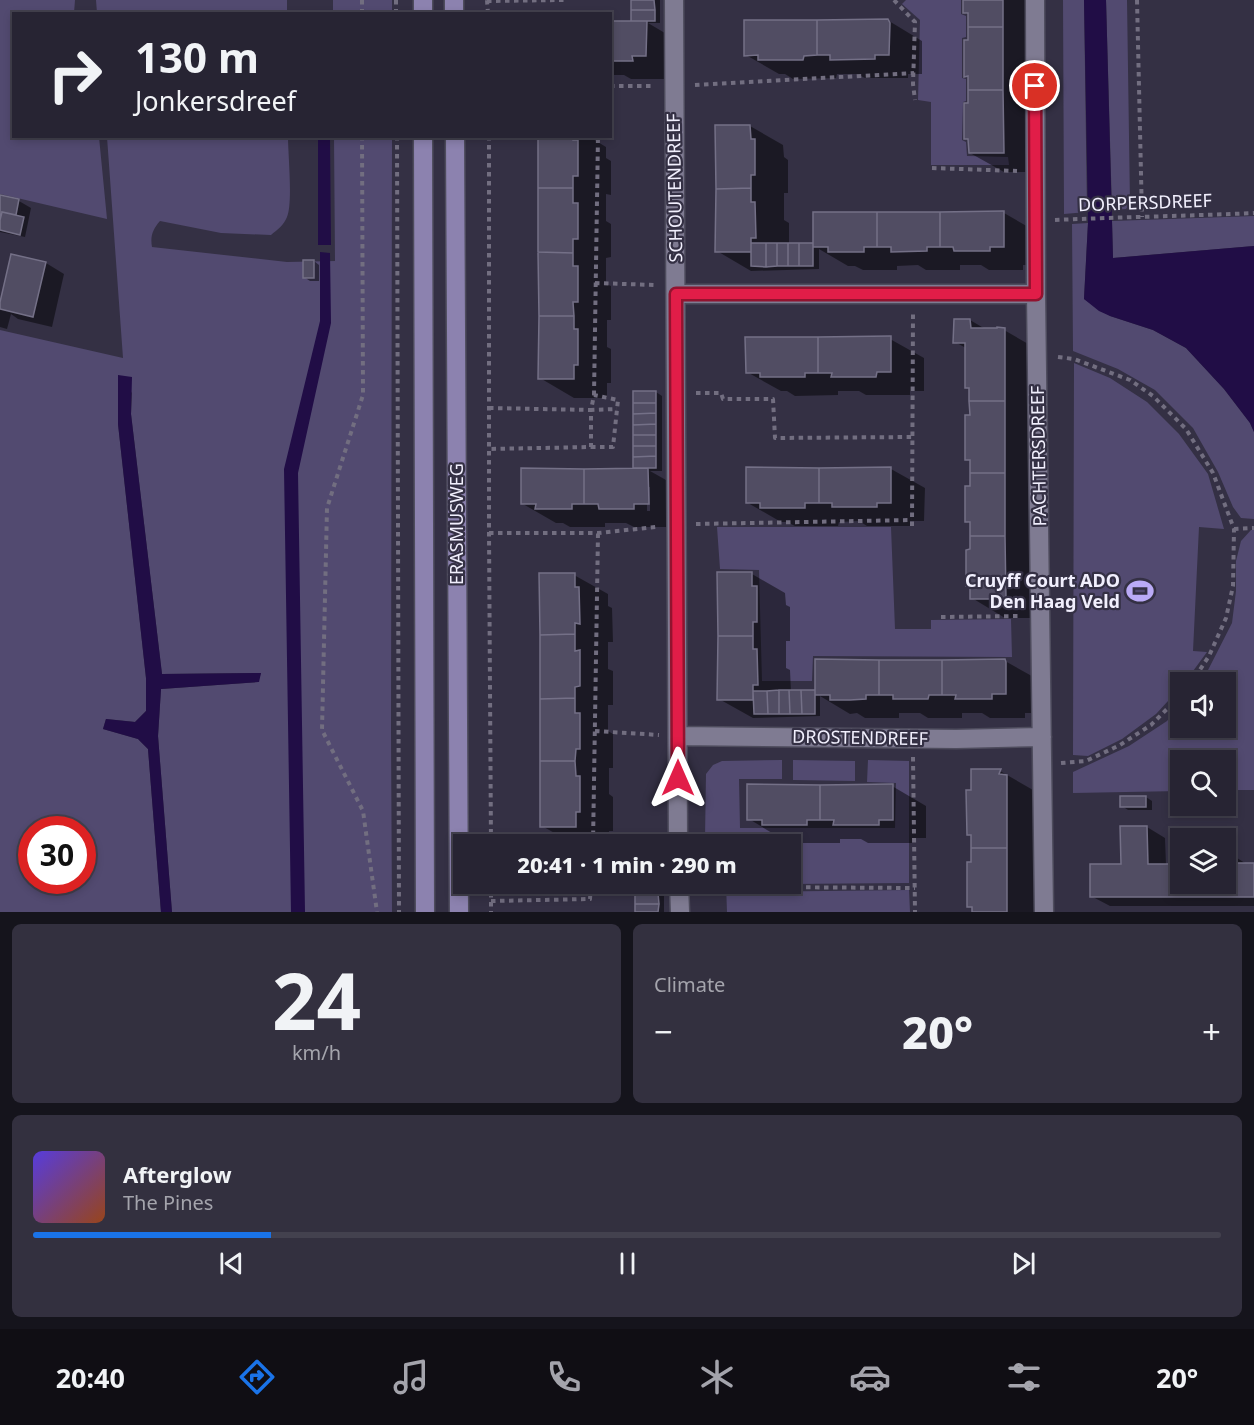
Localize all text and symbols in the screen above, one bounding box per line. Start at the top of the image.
text: 130 m [135,28,259,85]
icon: right [36,36,114,114]
pin [1009,60,1060,111]
icon: arrive [1018,69,1051,102]
text: Jonkersdreef [135,82,296,119]
street label: SCHOUTENDREEF [661,113,687,263]
street label: DORPERSDREEF [1078,188,1212,216]
street label: PACHTERSDREEF [1025,385,1051,527]
street label: ERASMUSWEG [444,463,468,585]
place label: Cruyff Court ADO Den Haag Veld [965,568,1120,613]
sports icon: Cruyff Court ADO Den Haag Veld [1125,576,1155,606]
map controls [1170,672,1236,894]
button: sound [1170,672,1236,738]
street label: DROSTENDREEF [792,724,928,750]
position arrow [646,746,710,810]
button: search [1170,750,1236,816]
speed limit sign: 30 [18,816,96,894]
button: layers [1170,828,1236,894]
text: 20:41 · 1 min · 290 m [517,849,737,879]
text: 24 [272,947,361,1053]
text: Climate [654,971,725,998]
text: 20° [902,1001,973,1062]
text: − [654,1009,673,1054]
text: + [1202,1009,1221,1054]
text: km/h [292,1039,341,1066]
text: Afterglow [123,1159,232,1189]
text: The Pines [123,1189,213,1216]
icon: previous [215,1247,248,1280]
icon: pause [611,1247,644,1280]
icon: next [1007,1247,1040,1280]
icon: directions [236,1356,278,1398]
icon: music [390,1356,432,1398]
icon: phone [543,1356,585,1398]
icon: climate [696,1356,738,1398]
icon: car [849,1356,891,1398]
icon: filters [1003,1356,1045,1398]
text: 20:40 [56,1359,125,1396]
text: 20° [1156,1359,1198,1396]

